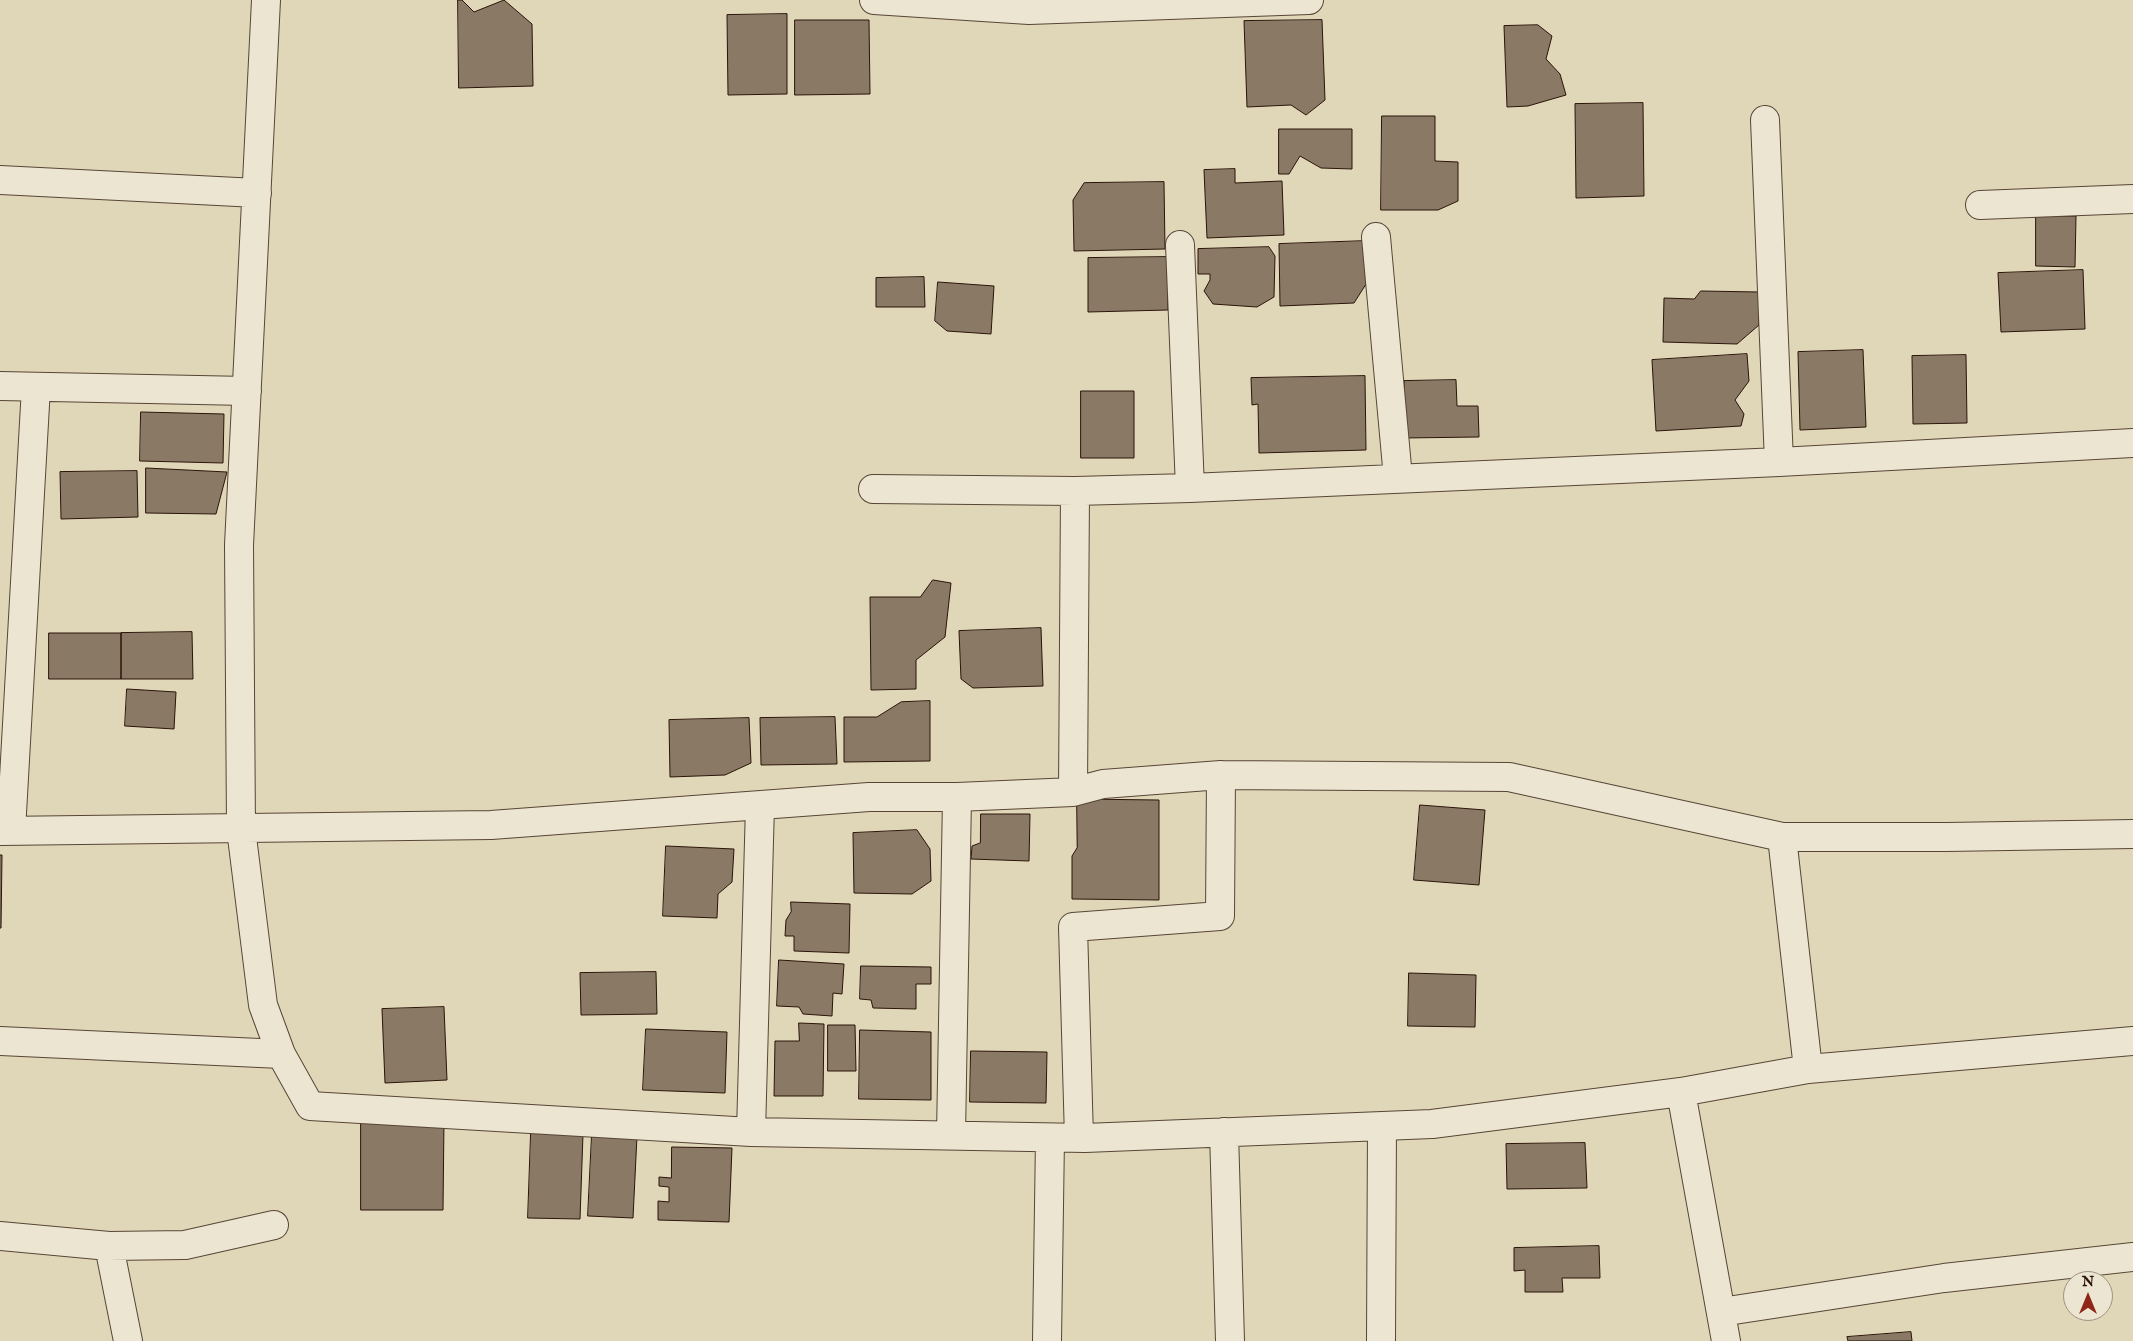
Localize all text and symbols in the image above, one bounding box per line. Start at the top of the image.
north arrow [2063,1271,2113,1321]
text: N [2082,1273,2094,1291]

